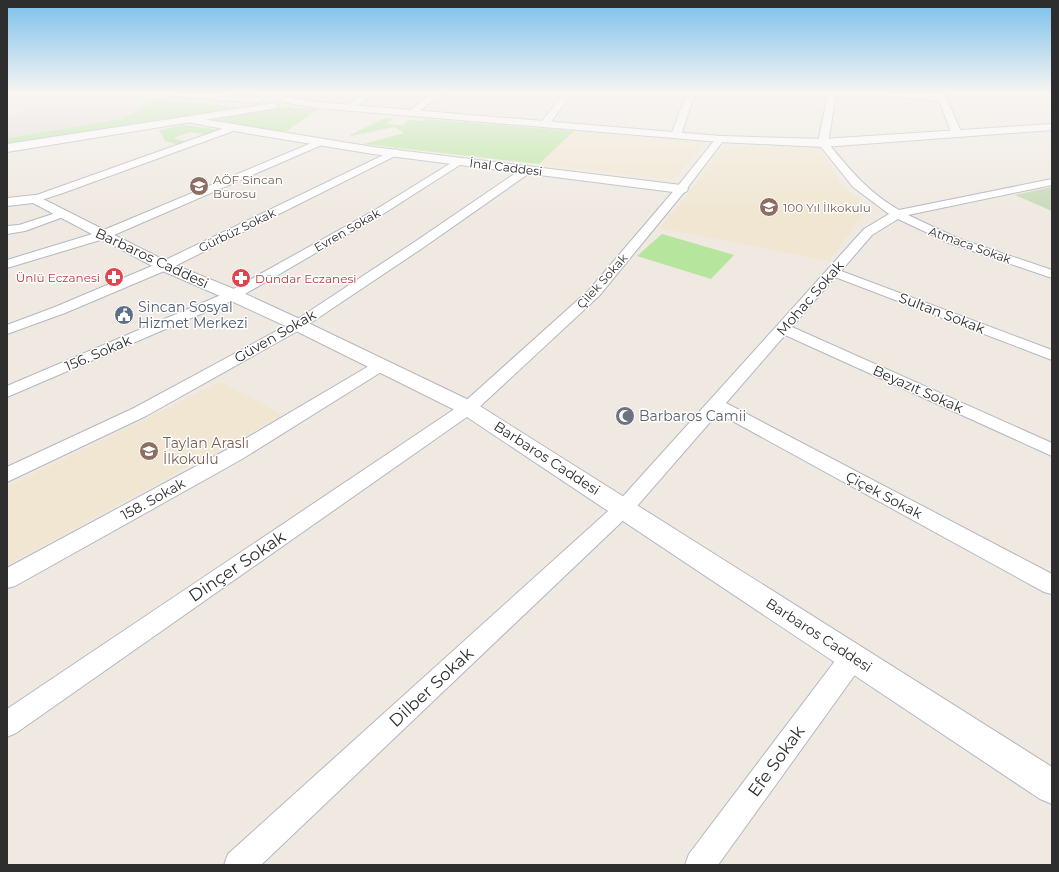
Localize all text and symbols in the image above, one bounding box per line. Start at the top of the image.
street label: İnal Caddesi [469,155,543,179]
place label: AÖF Sincan Bürosu [213,172,283,201]
school or university icon: AÖF Sincan Bürosu [188,175,210,197]
school or university icon: 100 Yıl İlkokulu [758,196,780,218]
place label: 100 Yıl İlkokulu [783,200,871,215]
street label: Gürbüz Sokak [196,205,279,255]
street label: Evren Sokak [311,205,383,255]
street label: Atmaca Sokak [927,223,1014,267]
street label: Barbaros Caddesi [93,224,211,292]
street label: Çilek Sokak [573,250,631,312]
street label: Mohac Sokak [772,256,848,339]
pharmacy icon: Ünlü Eczanesi [103,266,125,288]
pharmacy icon: Dündar Eczanesi [230,267,252,289]
place label: Ünlü Eczanesi [16,270,100,285]
place label: Dündar Eczanesi [255,271,357,286]
street label: Sultan Sokak [896,288,988,338]
place label: Sincan Sosyal Hizmet Merkezi [138,298,248,332]
public building icon: Sincan Sosyal Hizmet Merkezi [113,304,135,326]
street label: Güven Sokak [231,305,320,367]
street label: 156. Sokak [62,331,135,375]
street label: Beyazıt Sokak [870,361,967,417]
mosque icon: Barbaros Camii [614,405,636,427]
place label: Barbaros Camii [639,407,746,425]
street label: Barbaros Caddesi [491,417,603,499]
place label: Taylan Araslı İlkokulu [163,434,249,468]
school or university icon: Taylan Araslı İlkokulu [138,440,160,462]
street label: Çiçek Sokak [843,467,926,523]
street label: 158. Sokak [118,474,189,524]
street label: Dinçer Sokak [185,526,290,606]
street label: Barbaros Caddesi [763,594,875,676]
street label: Dilber Sokak [385,642,478,731]
street label: Efe Sokak [744,721,809,800]

